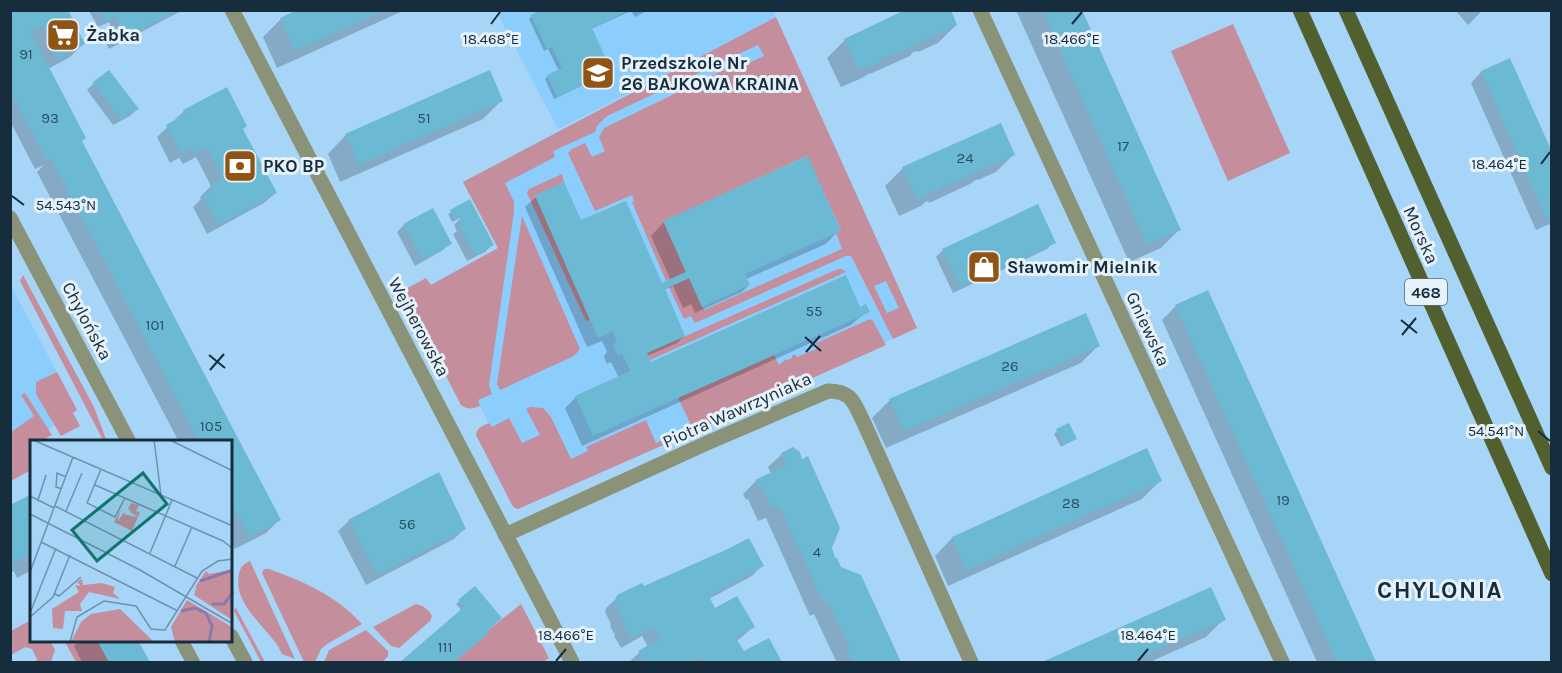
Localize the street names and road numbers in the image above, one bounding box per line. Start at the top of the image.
street label: Morska [1399,203,1443,267]
street label: Wejherowska [384,274,454,380]
street label: Chylońska [57,278,117,364]
road number: 468 [1405,279,1447,305]
street label: Gniewska [1121,288,1175,370]
street label: Piotra Wawrzyniaka [659,367,815,453]

